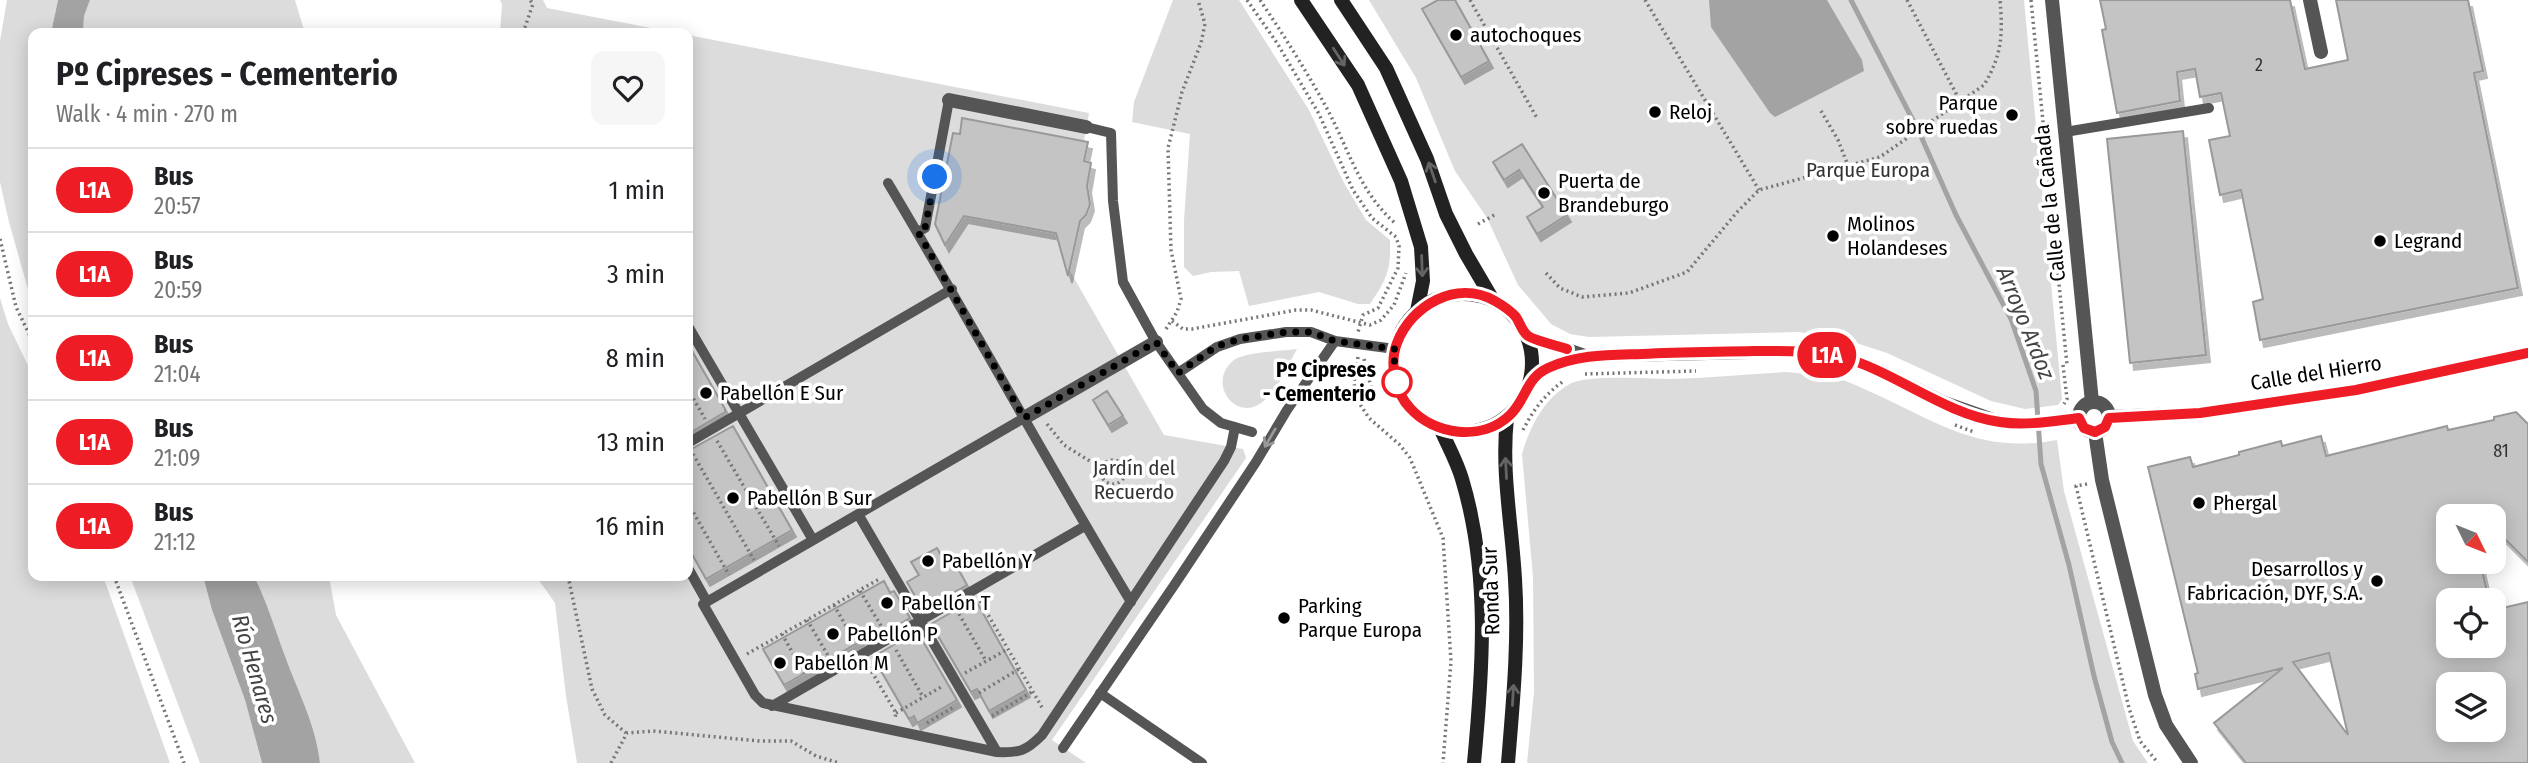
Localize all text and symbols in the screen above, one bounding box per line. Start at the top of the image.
place label: autochoques [1470,22,1582,48]
marker: autochoques [1448,27,1464,43]
one-way arrow [1332,47,1346,66]
button: heart [591,51,665,125]
text: Pº Cipreses - Cementerio [56,54,398,94]
house number: 2 [2255,54,2263,76]
place label: Parque sobre ruedas [1886,90,1998,140]
place label: Reloj [1669,99,1712,125]
text: Walk · 4 min · 270 m [56,100,238,128]
marker: Reloj [1647,104,1663,120]
marker: Parque sobre ruedas [2004,107,2020,123]
street label: Calle de la Cañada [2029,123,2071,283]
park label: Parque Europa [1806,157,1930,183]
your location [917,159,952,194]
text: Bus [154,161,193,192]
one-way arrow [1425,162,1437,184]
place label: Puerta de Brandeburgo [1558,168,1669,218]
text: 1 min [609,175,665,206]
text: L1A [79,176,110,204]
marker: Puerta de Brandeburgo [1536,185,1552,201]
text: 20:57 [154,192,200,220]
place label: Molinos Holandeses [1847,211,1948,261]
marker: Molinos Holandeses [1825,228,1841,244]
place label: Legrand [2394,228,2462,254]
marker: Legrand [2372,233,2388,249]
text: Bus [154,245,193,276]
one-way arrow [1416,255,1429,278]
text: 3 min [607,259,665,290]
text: L1A [79,260,110,288]
water label: Arroyo Ardoz [1990,262,2062,384]
text: 20:59 [154,276,202,304]
text: Bus [154,329,193,360]
line badge: L1A [1787,332,1867,378]
text: L1A [1811,341,1843,369]
text: 8 min [606,343,665,374]
text: L1A [79,344,110,372]
street label: Calle del Hierro [2249,350,2383,396]
place label: Pº Cipreses - Cementerio [1263,357,1376,407]
text: 21:04 [154,360,201,388]
marker: Pº Cipreses - Cementerio [1382,367,1412,397]
place label: Pabellón E Sur [720,380,844,406]
marker: Pabellón E Sur [698,385,714,401]
text: Bus [154,413,193,444]
text: 13 min [597,427,665,458]
text: L1A [79,428,110,456]
one-way arrow [1262,428,1276,448]
house number: 81 [2493,440,2509,462]
text: 21:09 [154,444,200,472]
park label: Jardín del Recuerdo [1093,455,1176,505]
one-way arrow [1499,457,1512,480]
place label: Pabellón B Sur [747,485,873,511]
marker: Pabellón B Sur [725,490,741,506]
place label: Phergal [2213,490,2278,516]
marker: Phergal [2191,495,2207,511]
text: Bus [154,497,193,528]
north arrow [2436,504,2506,574]
map controls [2436,504,2506,742]
text: 16 min [596,511,665,542]
text: L1A [79,512,110,540]
text: 21:12 [154,528,196,556]
street label: Ronda Sur [1476,546,1506,636]
place label: Pabellón Y [942,548,1033,574]
marker: Pabellón Y [920,553,936,569]
place label: Desarrollos y Fabricación, DYF, S.A. [2187,556,2364,606]
marker: Desarrollos y Fabricación, DYF, S.A. [2369,573,2385,589]
button: locate [2436,588,2506,658]
place label: Pabellón T [901,590,991,616]
place label: Parking Parque Europa [1298,593,1422,643]
marker: Pabellón T [879,595,895,611]
marker: Parking Parque Europa [1276,610,1292,626]
water label: Río Henares [226,611,284,727]
place label: Pabellón P [847,621,938,647]
marker: Pabellón P [825,626,841,642]
place label: Pabellón M [794,650,889,676]
marker: Pabellón M [772,655,788,671]
button: layers [2436,672,2506,742]
one-way arrow [1507,684,1520,707]

